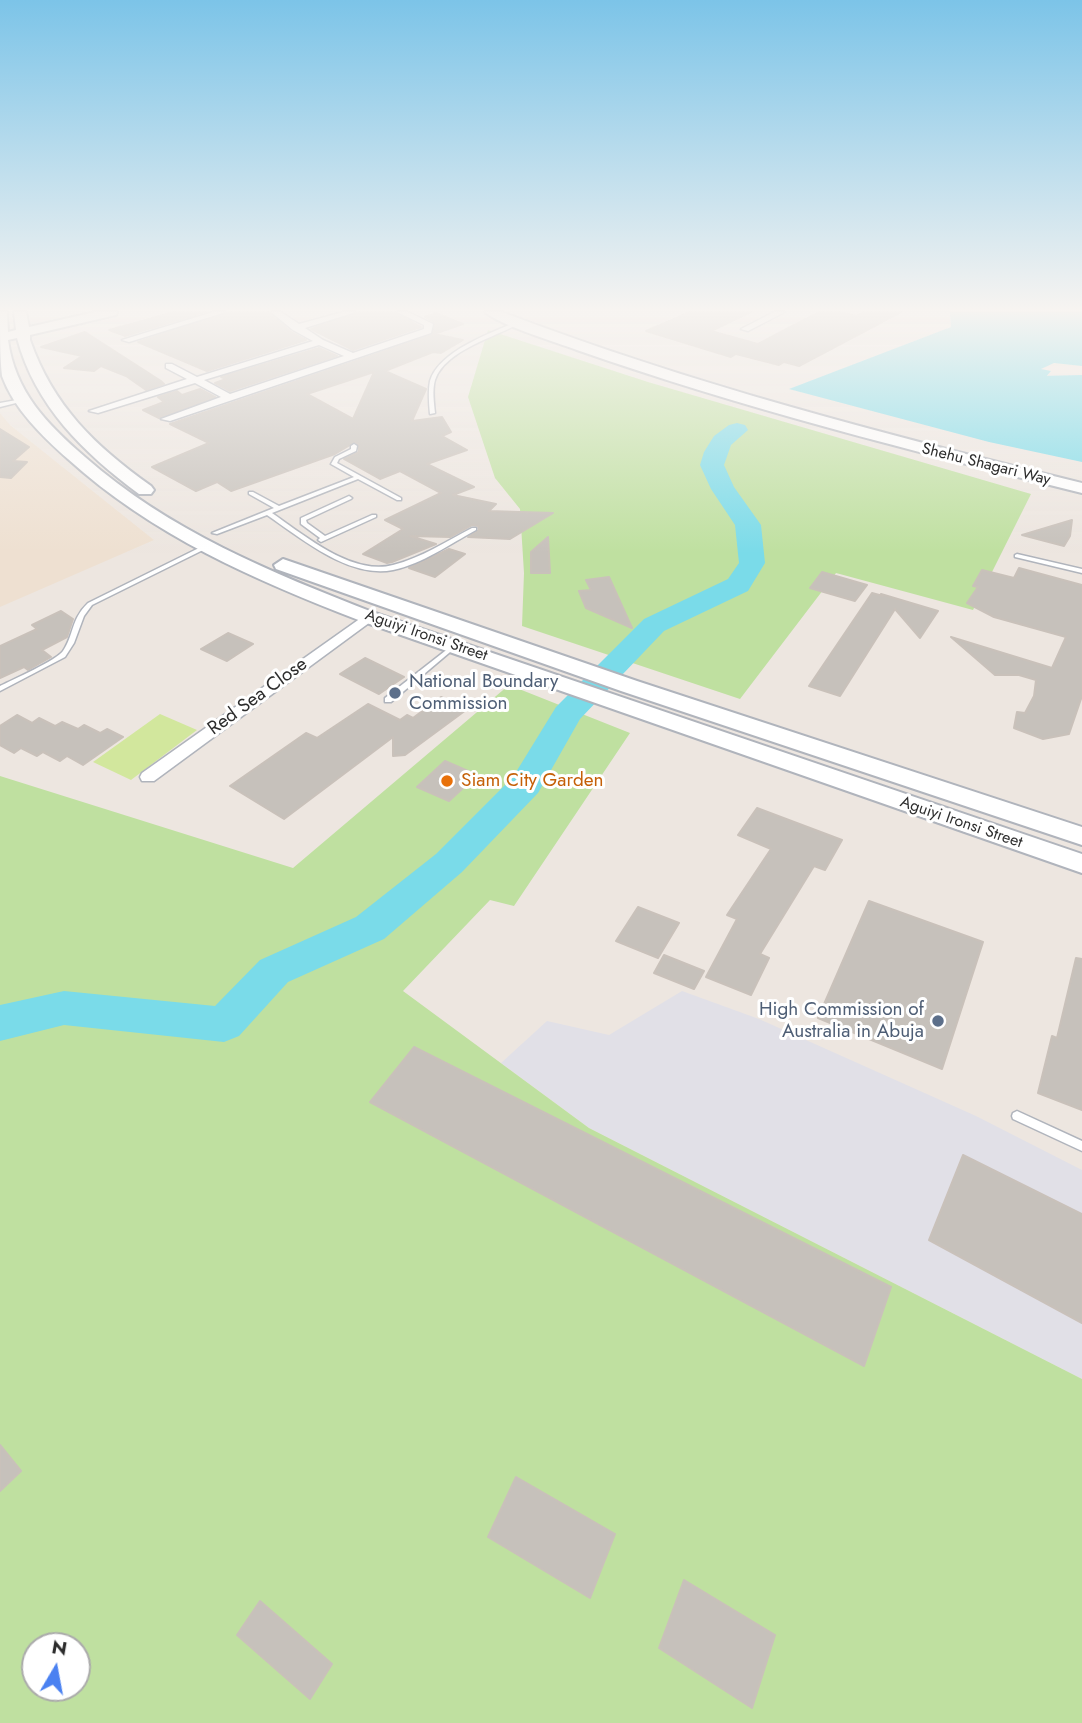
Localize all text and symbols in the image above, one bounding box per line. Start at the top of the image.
street label: Shehu Shagari Way [920,440,1052,490]
street label: Aguiyi Ironsi Street [362,606,490,666]
street label: Red Sea Close [204,653,312,741]
place label: National Boundary Commission [409,671,558,715]
marker: National Boundary Commission [387,685,403,701]
place label: Siam City Garden [461,770,604,792]
marker: Siam City Garden [439,773,455,789]
street label: Aguiyi Ironsi Street [897,793,1025,853]
place label: High Commission of Australia in Abuja [759,999,924,1043]
marker: High Commission of Australia in Abuja [930,1013,946,1029]
north arrow [21,1632,91,1702]
text: N [50,1633,69,1662]

